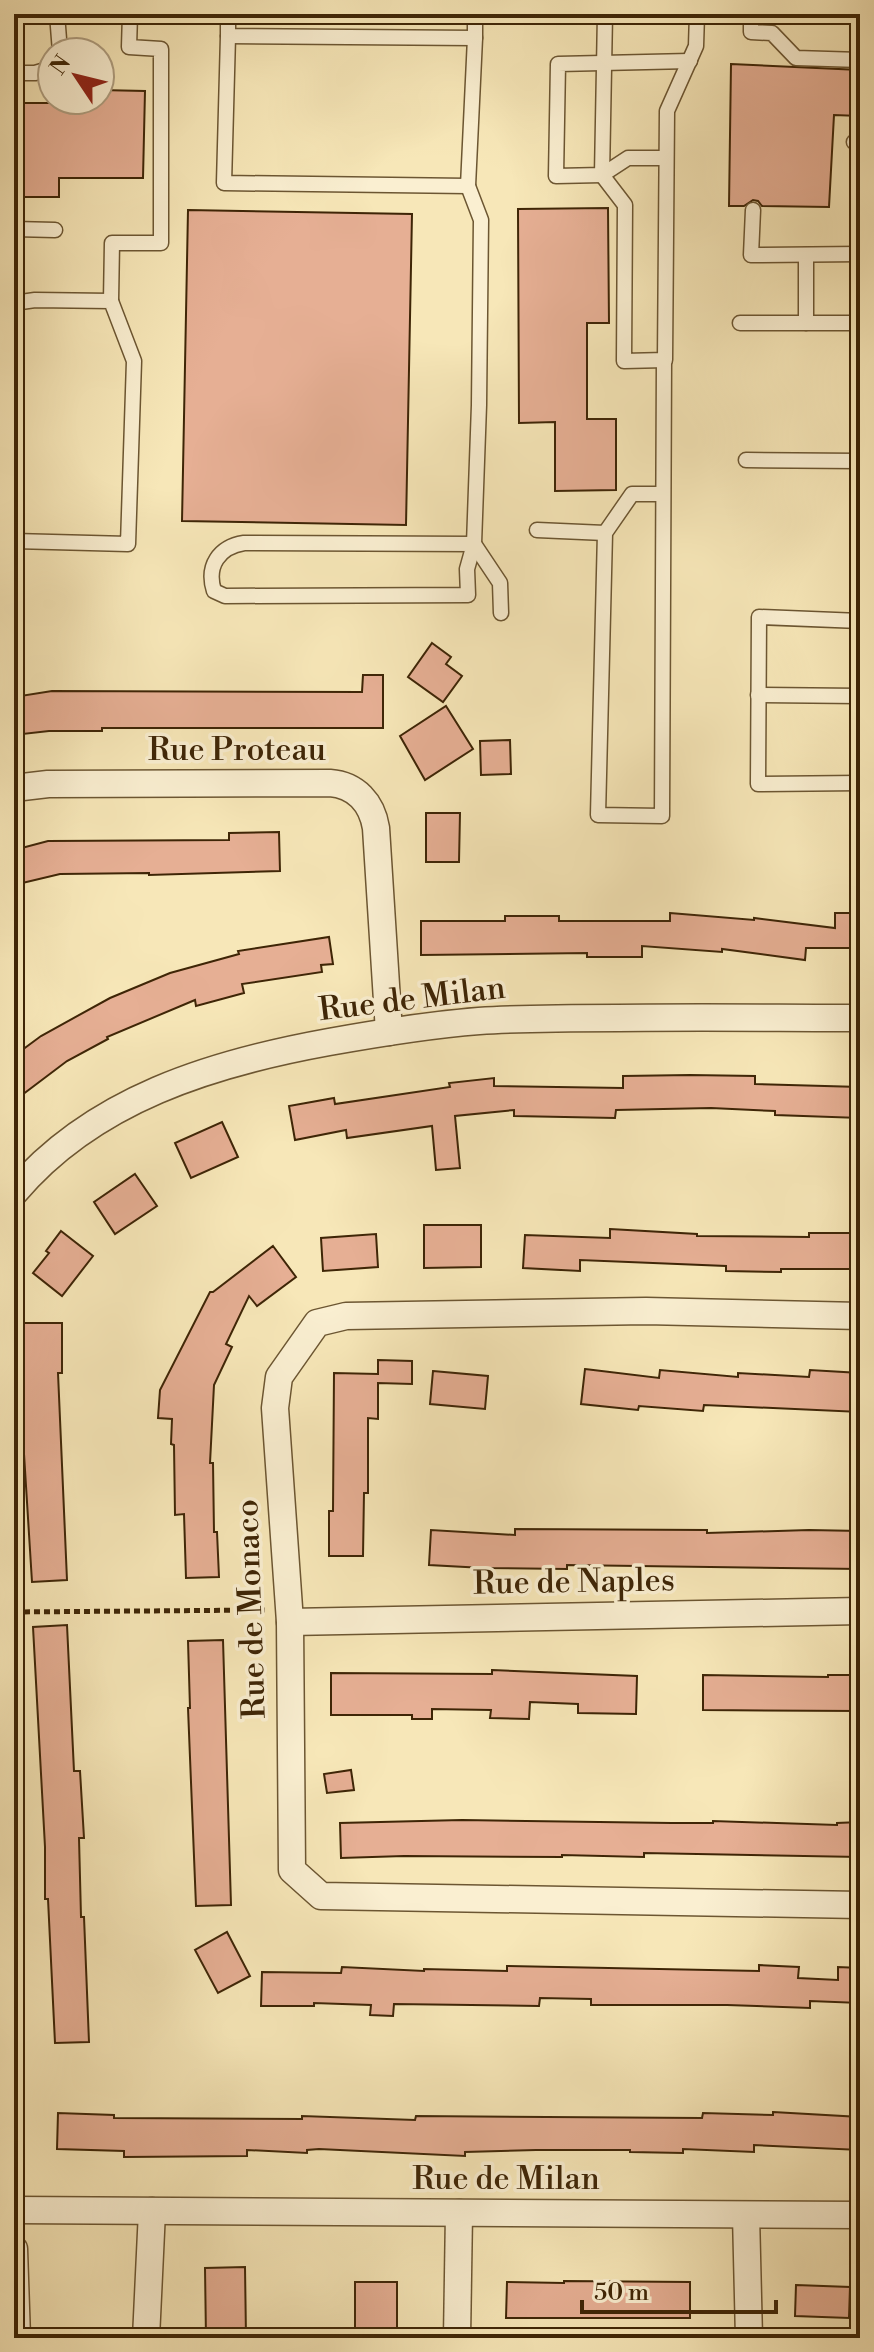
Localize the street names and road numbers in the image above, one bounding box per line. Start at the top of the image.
street label: Rue Proteau [148,730,326,770]
street label: Rue de Milan [316,968,508,1030]
street label: Rue de Monaco [227,1499,275,1719]
street label: Rue de Naples [473,1560,675,1604]
street label: Rue de Milan [412,2159,600,2199]

